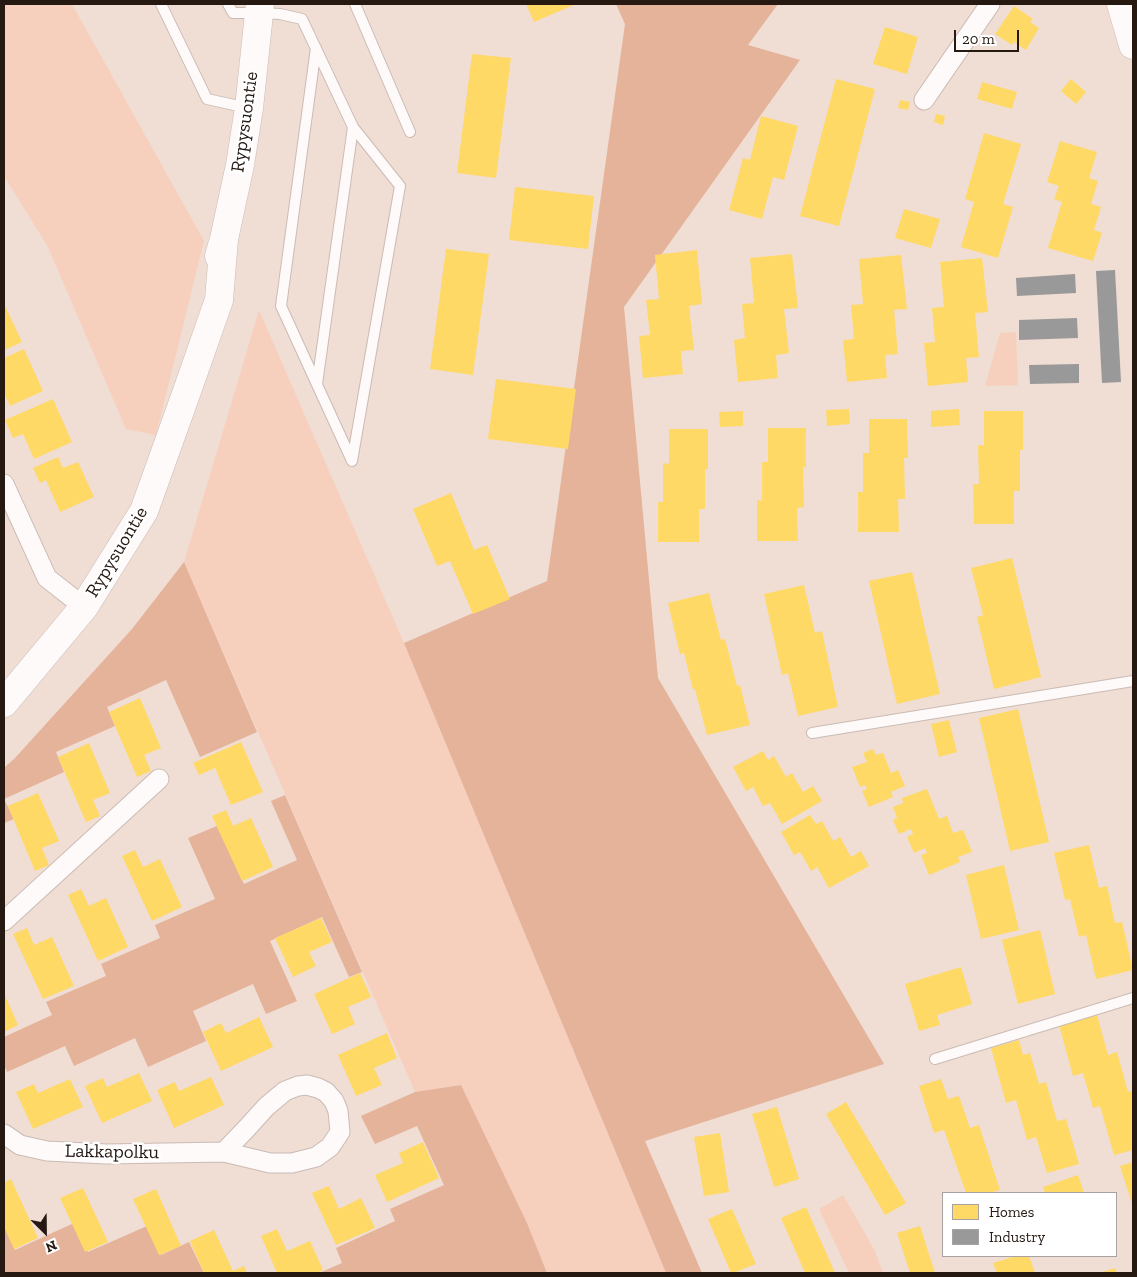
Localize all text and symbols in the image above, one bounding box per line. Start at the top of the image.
scale bar [957,20,1022,52]
text: 20 m [962,30,995,48]
street label: Rypysuontie [227,70,263,174]
street label: Rypysuontie [81,503,153,601]
street label: Lakkapolku [65,1140,159,1164]
legend [942,1192,1117,1257]
text: Homes [989,1203,1034,1221]
north arrow [20,1207,70,1257]
text: Industry [989,1228,1045,1246]
text: N [43,1236,59,1256]

